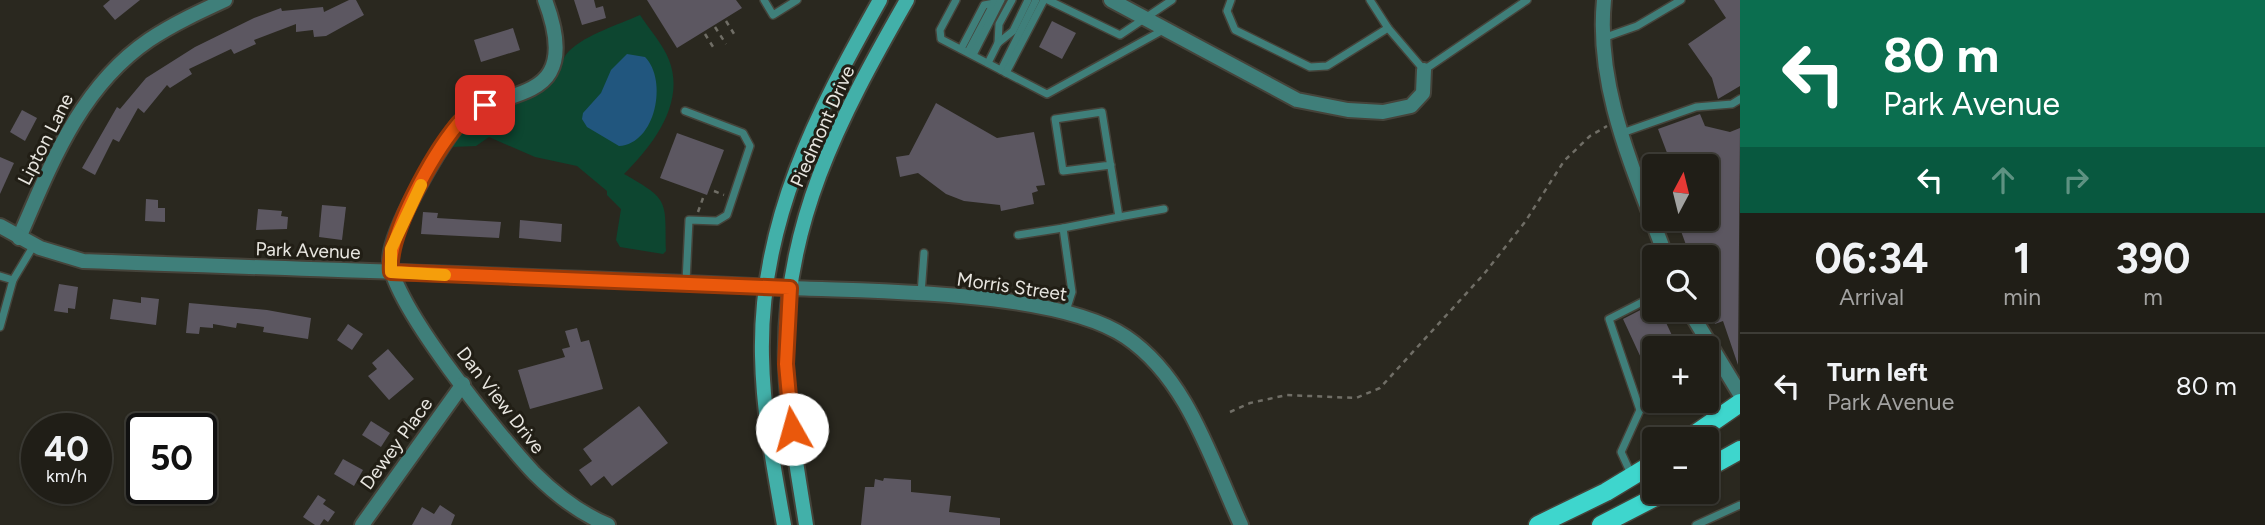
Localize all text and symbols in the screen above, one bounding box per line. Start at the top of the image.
text: 80 m [1883,25,1999,84]
icon: left [1768,28,1859,119]
street label: Piedmont Drive [785,62,860,191]
pin [455,75,515,135]
text: Park Avenue [1883,85,2060,123]
icon: arrive [466,86,504,124]
street label: Lipton Lane [13,90,78,189]
north arrow [1642,154,1718,231]
map controls [1642,154,1719,504]
icon: left [1911,161,1949,199]
icon: ahead [1984,161,2022,199]
icon: right [2057,161,2095,199]
text: 06:34 [1815,233,1929,284]
text: 1 [2013,233,2031,284]
text: 390 [2116,233,2190,284]
street label: Park Avenue [255,237,361,264]
button: search [1642,245,1719,322]
street label: Morris Street [955,267,1069,306]
text: Arrival [1839,283,1904,311]
text: min [2003,283,2041,311]
text: m [2143,283,2163,311]
button: + [1642,336,1719,413]
street label: Dan View Drive [452,342,549,458]
text: Turn left [1827,356,1928,388]
icon: left [1768,367,1806,405]
text: 80 m [2176,370,2237,402]
text: Park Avenue [1827,388,1954,416]
position arrow [755,392,829,466]
street label: Dewey Place [355,393,438,494]
speed limit sign: 50 [126,413,217,504]
button: − [1642,427,1719,504]
text: 40 [44,428,89,470]
text: km/h [46,465,87,487]

